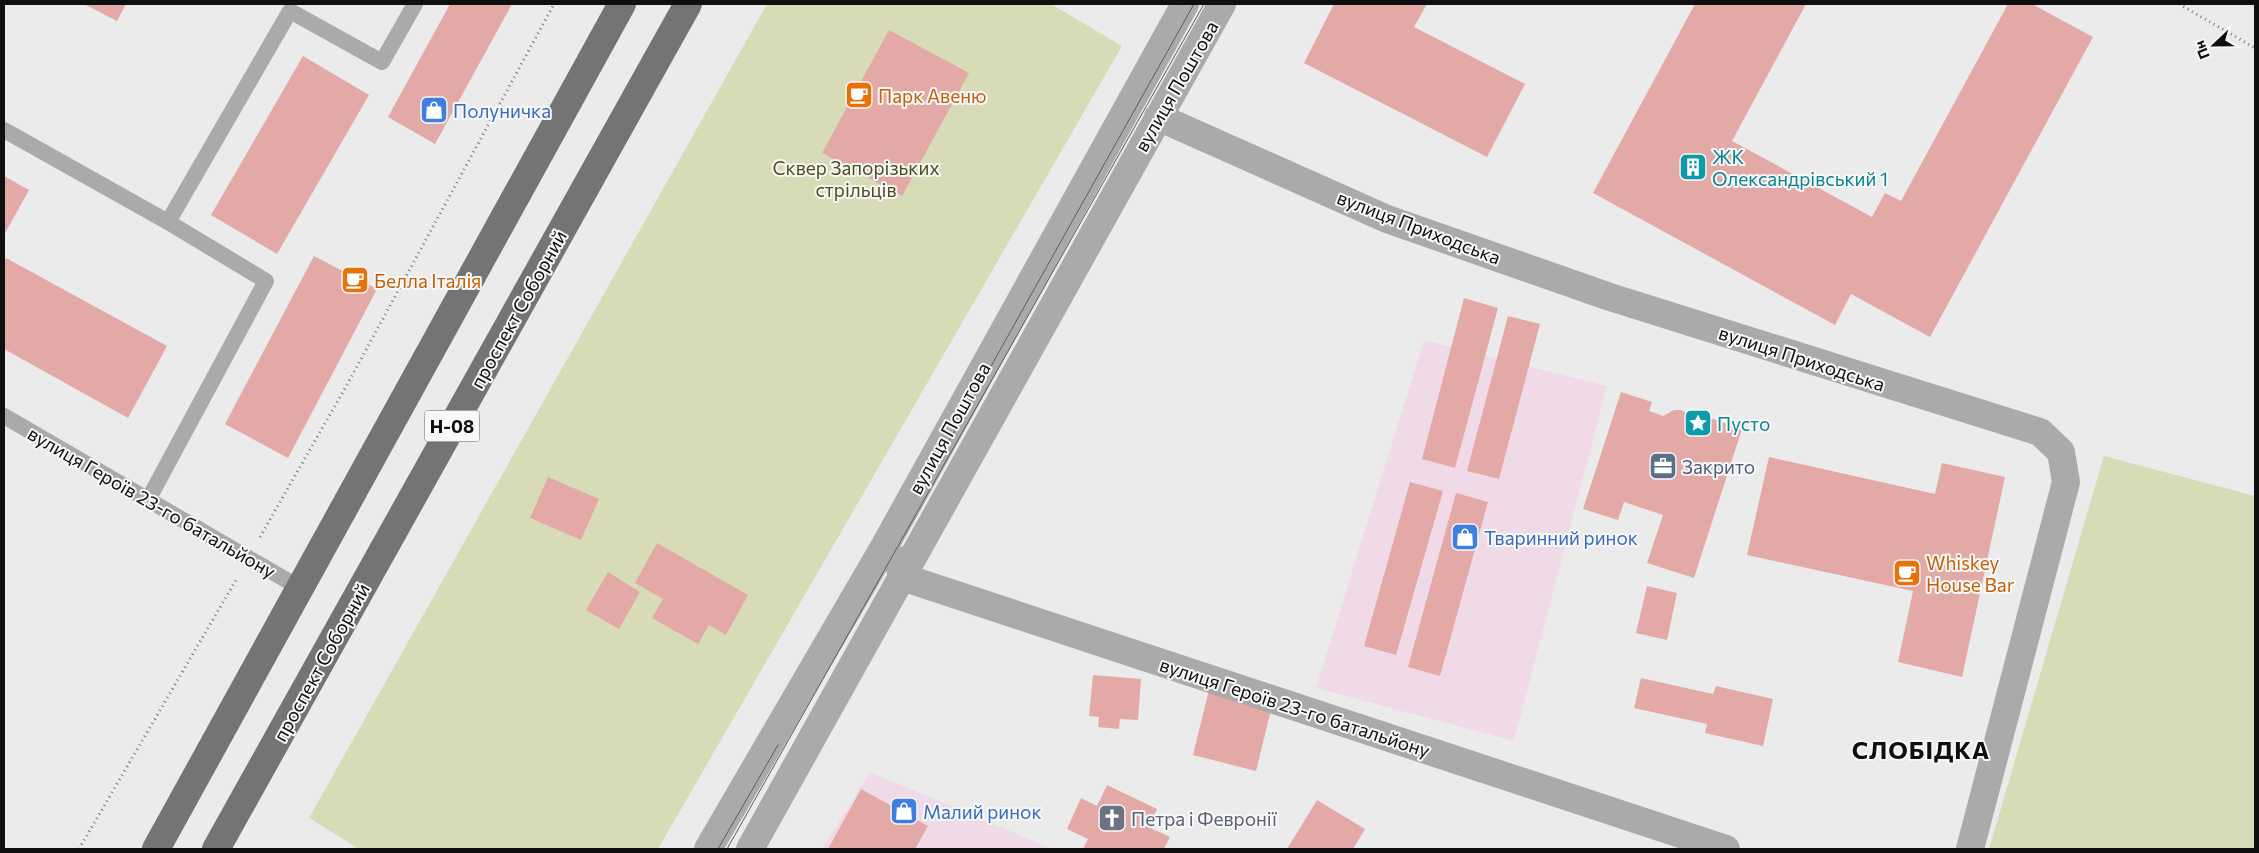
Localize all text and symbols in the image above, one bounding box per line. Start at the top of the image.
street label: вулиця Поштова [1129,17,1223,155]
north arrow [2189,20,2239,70]
text: Пн [2190,38,2213,62]
cafe icon: Парк Авеню [844,80,874,110]
place label: Парк Авеню [878,84,987,107]
shop icon: Полуничка [419,95,449,125]
place label: Полуничка [453,99,551,122]
place label: ЖК Олександрівський 1 [1712,145,1888,190]
building icon: ЖК Олександрівський 1 [1678,152,1708,182]
park label: Сквер Запорізьких стрільців [772,156,940,201]
street label: вулиця Приходська [1334,185,1504,269]
street label: проспект Соборний [465,226,571,392]
cafe icon: Белла Італія [340,265,370,295]
place label: Белла Італія [374,269,481,292]
street label: вулиця Приходська [1716,320,1888,396]
street label: вулиця Поштова [903,358,995,498]
place icon: Пусто [1683,408,1713,438]
road number: Н-08 [424,411,480,442]
place label: Пусто [1717,412,1770,435]
street label: вулиця Героїв 23-го батальйону [24,421,280,583]
office icon: Закрито [1648,451,1678,481]
place label: Закрито [1682,455,1755,478]
shop icon: Тваринний ринок [1450,522,1480,552]
place label: Тваринний ринок [1484,526,1638,549]
place label: Whiskey House Bar [1926,551,2015,596]
cafe icon: Whiskey House Bar [1892,558,1922,588]
street label: проспект Соборний [268,579,374,745]
street label: вулиця Героїв 23-го батальйону [1157,652,1433,762]
district label: СЛОБІДКА [1852,735,1990,764]
shop icon: Малий ринок [889,796,919,826]
place label: Малий ринок [923,800,1042,823]
church icon: Петра і Февронії [1097,803,1127,833]
place label: Петра і Февронії [1131,807,1278,830]

